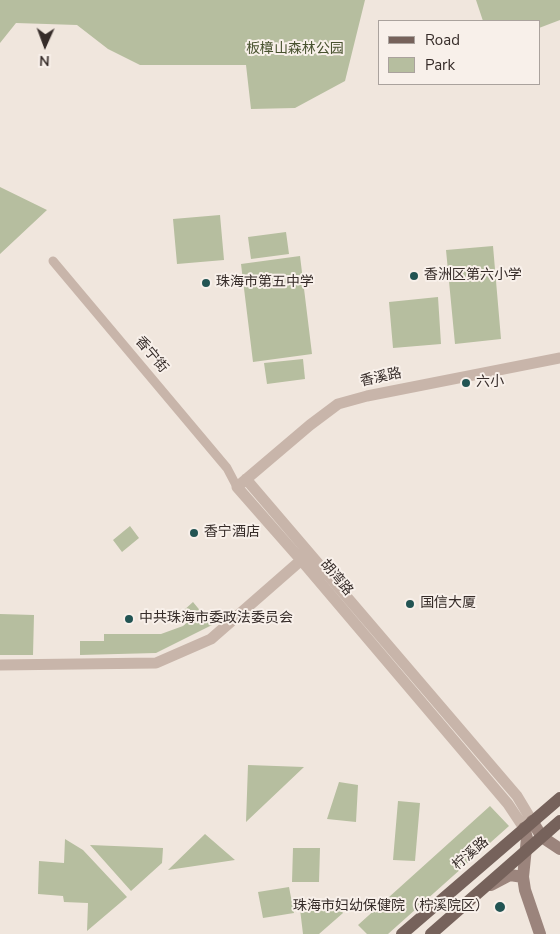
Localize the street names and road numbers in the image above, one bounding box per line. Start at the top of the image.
street label: 香宁街 [131,334,171,376]
street label: 香溪路 [359,365,403,391]
street label: 胡湾路 [316,557,356,599]
street label: 柠溪路 [450,834,492,874]

